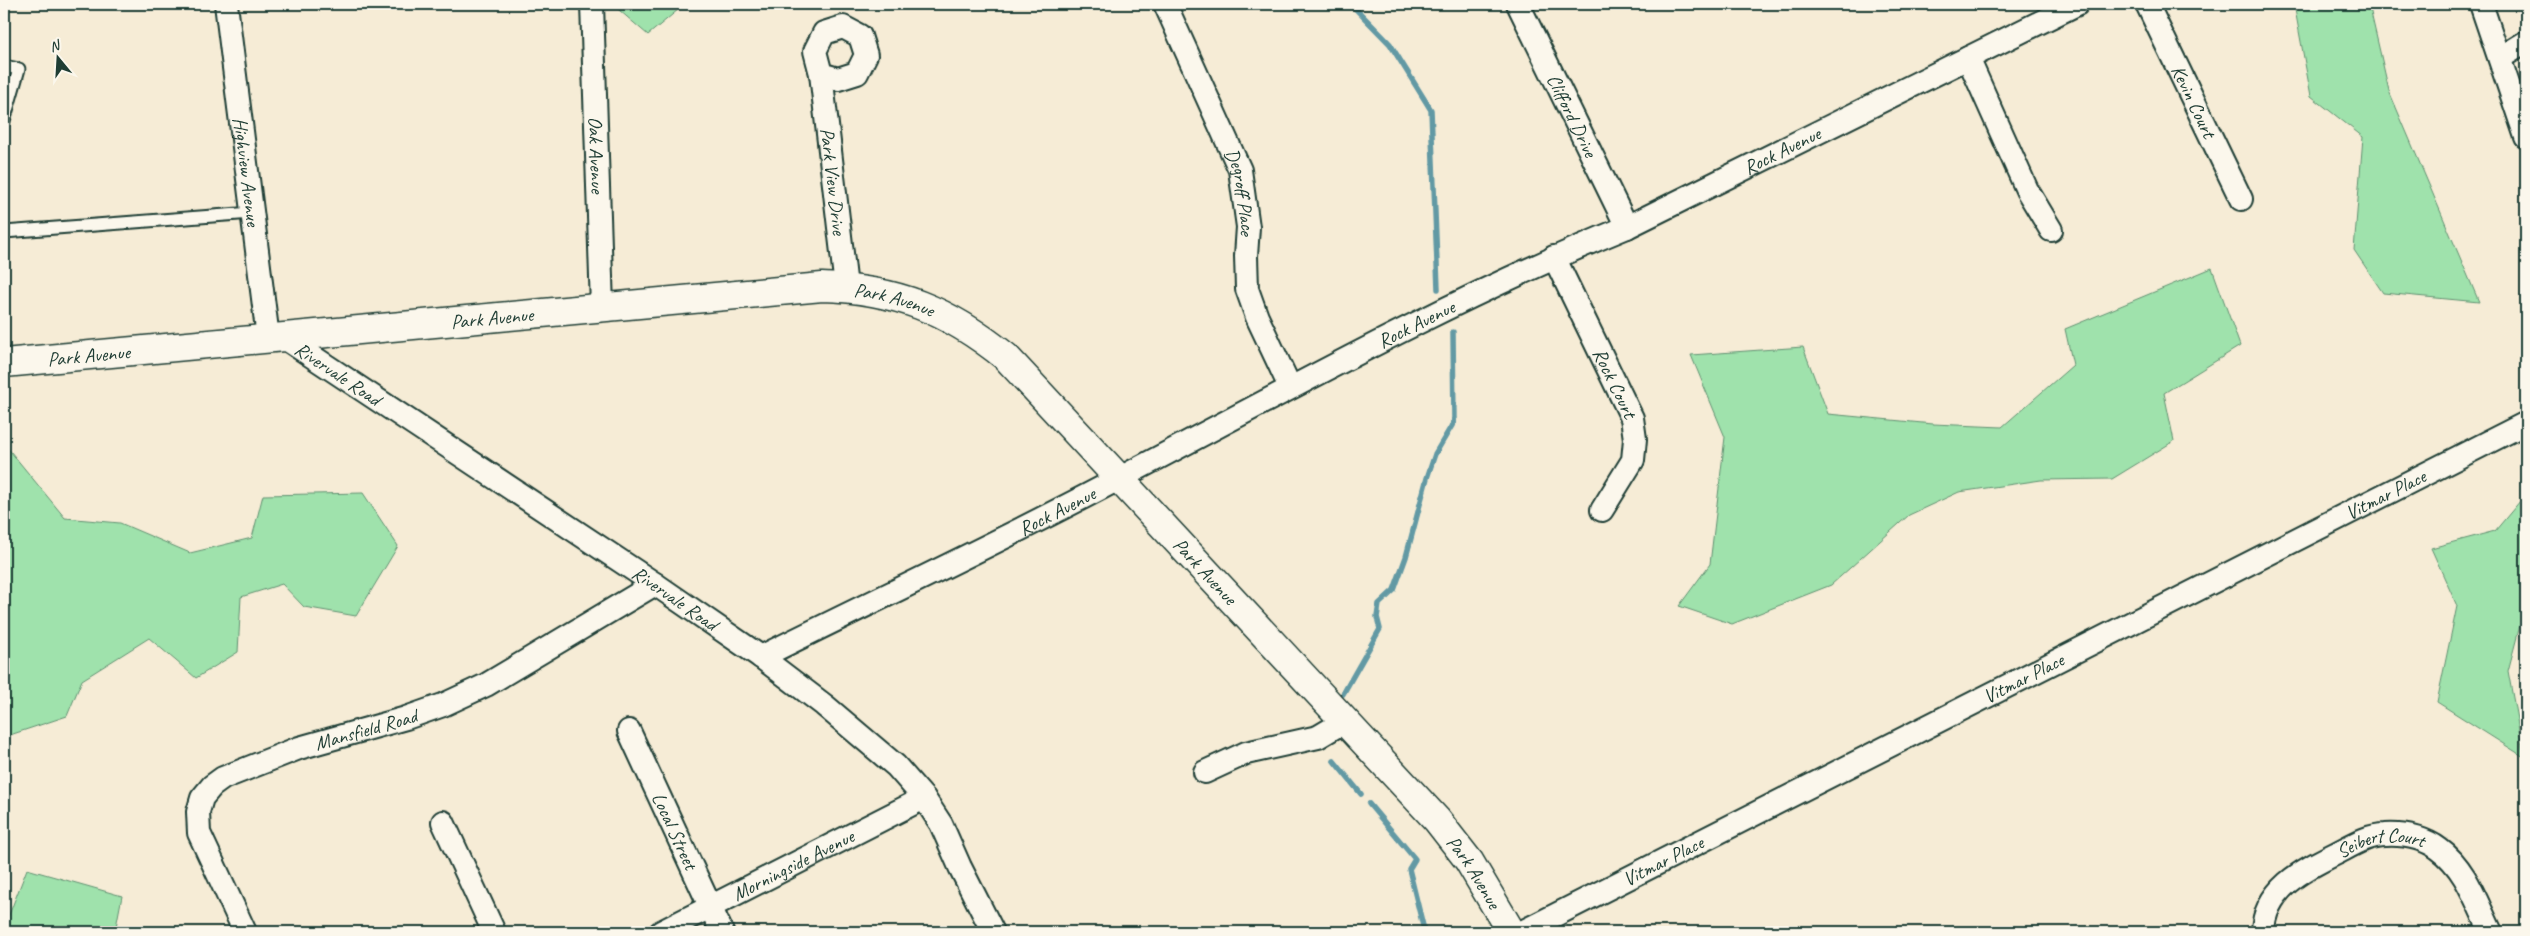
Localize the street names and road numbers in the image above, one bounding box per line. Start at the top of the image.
street label: Kevin Court [2165,61,2223,144]
street label: Clifford Drive [1541,70,1604,163]
street label: Highview Avenue [227,116,266,229]
street label: Oak Avenue [583,116,610,195]
street label: Rock Avenue [1739,120,1826,180]
street label: Park View Drive [814,126,852,238]
street label: Degroff Place [1219,144,1260,238]
street label: Park Avenue [853,277,940,323]
street label: Rock Avenue [1373,294,1460,354]
street label: Park Avenue [450,302,536,334]
street label: Rivervale Road [290,336,388,413]
street label: Park Avenue [46,339,132,372]
street label: Rock Court [1587,344,1643,424]
street label: Vitmar Place [2341,463,2431,526]
street label: Rock Avenue [1015,481,1101,541]
street label: Park Avenue [1168,533,1243,611]
street label: Rivervale Road [627,560,725,638]
street label: Vitmar Place [1979,647,2069,709]
street label: Mansfield Road [312,702,423,756]
street label: Local Street [646,789,704,876]
street label: Morningside Avenue [728,823,859,907]
street label: Seibert Court [2332,823,2431,864]
street label: Vitmar Place [1619,829,1709,892]
street label: Park Avenue [1441,830,1507,915]

